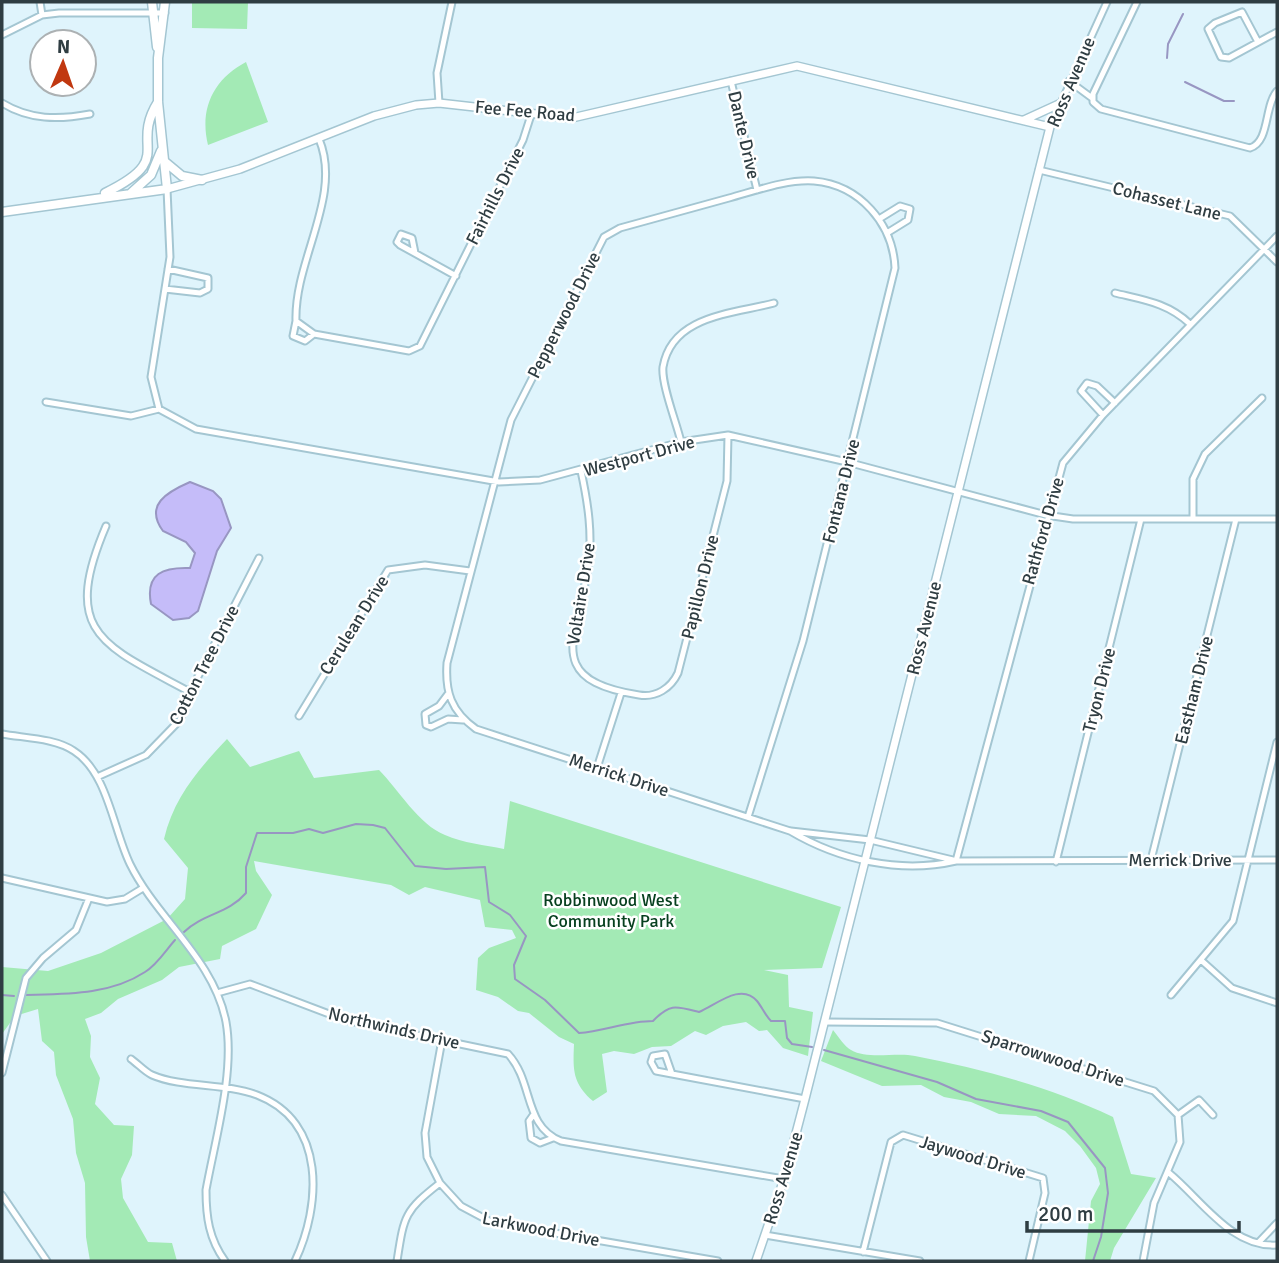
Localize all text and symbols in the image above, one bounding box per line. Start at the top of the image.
north arrow [28,28,98,98]
street label: Ross Avenue [1042,34,1100,130]
text: N [57,35,71,59]
street label: Dante Drive [723,89,765,181]
street label: Fee Fee Road [474,96,576,126]
street label: Fairhills Drive [461,144,529,248]
street label: Cohasset Lane [1110,177,1224,225]
street label: Pepperwood Drive [523,248,605,382]
street label: Westport Drive [581,431,697,481]
street label: Fontana Drive [817,437,865,545]
street label: Rathford Drive [1017,475,1069,587]
street label: Papillon Drive [676,532,724,642]
street label: Voltaire Drive [562,541,600,647]
street label: Cerulean Drive [315,571,393,679]
street label: Ross Avenue [902,579,946,677]
street label: Cotton Tree Drive [164,601,244,729]
street label: Eastham Drive [1170,634,1218,746]
street label: Tryon Drive [1078,645,1120,735]
street label: Merrick Drive [566,749,672,801]
street label: Merrick Drive [1128,849,1232,871]
park label: Robbinwood West Community Park [543,889,679,932]
street label: Northwinds Drive [326,1002,462,1054]
street label: Sparrowwood Drive [979,1025,1127,1091]
street label: Ross Avenue [758,1129,808,1227]
street label: Jaywood Drive [917,1130,1029,1184]
scale bar [1027,1190,1239,1234]
text: 200 m [1038,1201,1093,1227]
street label: Larkwood Drive [480,1207,602,1251]

